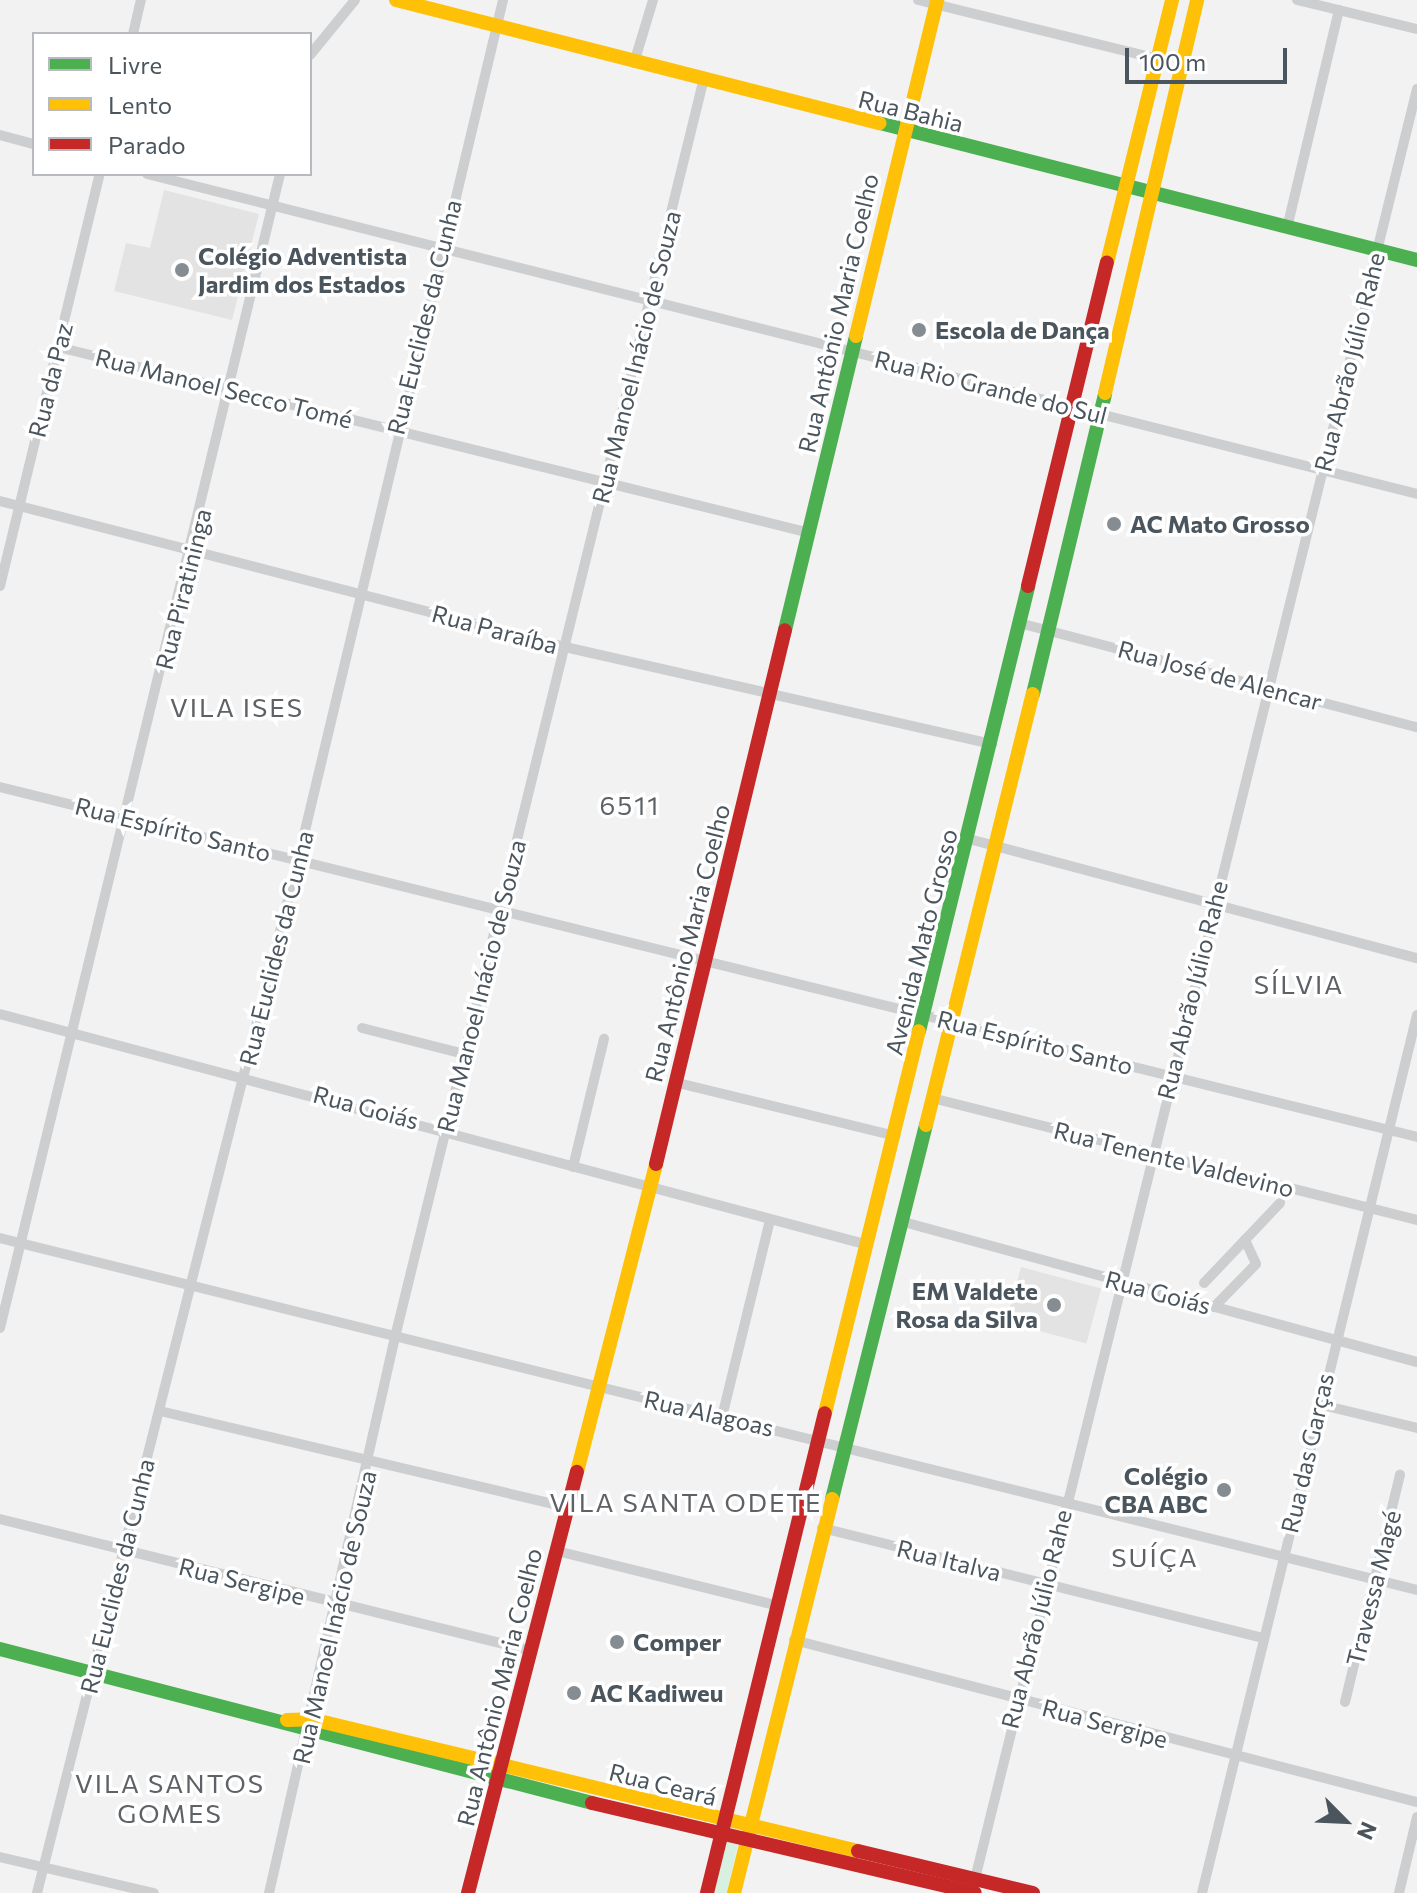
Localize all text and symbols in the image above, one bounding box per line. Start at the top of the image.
legend [32,32,312,176]
scale bar [1129,32,1291,82]
text: 100 m [1139,47,1206,76]
text: Livre [108,50,162,79]
street label: Rua Bahia [856,84,966,138]
text: Lento [108,90,172,119]
text: Parado [108,130,186,159]
street label: Rua Antônio Maria Coelho [792,171,884,455]
street label: Rua Euclides da Cunha [381,196,467,438]
street label: Rua Manoel Inácio de Souza [586,208,686,506]
place label: Colégio Adventista Jardim dos Estados [198,242,407,298]
street label: Rua Abrão Júlio Rahe [1308,250,1390,474]
marker: Colégio Adventista Jardim dos Estados [173,261,191,279]
place label: Escola de Dança [935,316,1110,344]
street label: Rua da Paz [22,320,78,440]
marker: Escola de Dança [910,321,928,339]
street label: Rua Manoel Secco Tomé [92,342,356,434]
street label: Rua Rio Grande do Sul [872,344,1110,430]
street label: Rua Piratininga [149,506,217,672]
place label: AC Mato Grosso [1130,510,1310,538]
marker: AC Mato Grosso [1105,515,1123,533]
street label: Rua Paraíba [429,598,561,660]
street label: Rua José de Alencar [1115,634,1325,716]
district label: VILA ISES [170,691,304,723]
district label: 6511 [600,789,660,821]
street label: Rua Espírito Santo [72,791,274,867]
street label: Rua Antônio Maria Coelho [638,801,736,1085]
street label: Avenida Mato Grosso [879,826,963,1058]
street label: Rua Euclides da Cunha [233,827,319,1069]
street label: Rua Manoel Inácio de Souza [431,837,531,1135]
street label: Rua Abrão Júlio Rahe [1151,878,1233,1102]
district label: SÍLVIA [1254,968,1344,1000]
street label: Rua Espírito Santo [934,1004,1136,1080]
street label: Rua Goiás [310,1079,422,1135]
street label: Rua Tenente Valdevino [1051,1115,1297,1203]
street label: Rua Goiás [1102,1264,1214,1320]
place label: EM Valdete Rosa da Silva [895,1277,1038,1333]
marker: EM Valdete Rosa da Silva [1045,1296,1063,1314]
street label: Rua das Garças [1275,1370,1339,1536]
street label: Rua Alagoas [641,1384,777,1442]
street label: Rua Euclides da Cunha [74,1455,160,1697]
place label: Colégio CBA ABC [1104,1462,1208,1518]
street label: Rua Manoel Inácio de Souza [286,1467,382,1767]
marker: Colégio CBA ABC [1215,1481,1233,1499]
district label: VILA SANTA ODETE [550,1486,822,1518]
street label: Rua Abrão Júlio Rahe [995,1507,1077,1731]
street label: Travessa Magé [1340,1507,1406,1669]
street label: Rua Italva [894,1533,1004,1587]
district label: SUÍÇA [1111,1541,1199,1573]
street label: Rua Antônio Maria Coelho [450,1545,548,1829]
street label: Rua Sergipe [176,1551,308,1611]
place label: Comper [633,1628,721,1656]
marker: Comper [608,1633,626,1651]
place label: AC Kadiweu [590,1679,723,1707]
marker: AC Kadiweu [565,1684,583,1702]
street label: Rua Sergipe [1039,1692,1171,1754]
street label: Rua Ceará [606,1757,720,1811]
district label: VILA SANTOS GOMES [75,1767,265,1828]
north arrow [1305,1781,1385,1861]
text: N [1352,1818,1383,1844]

